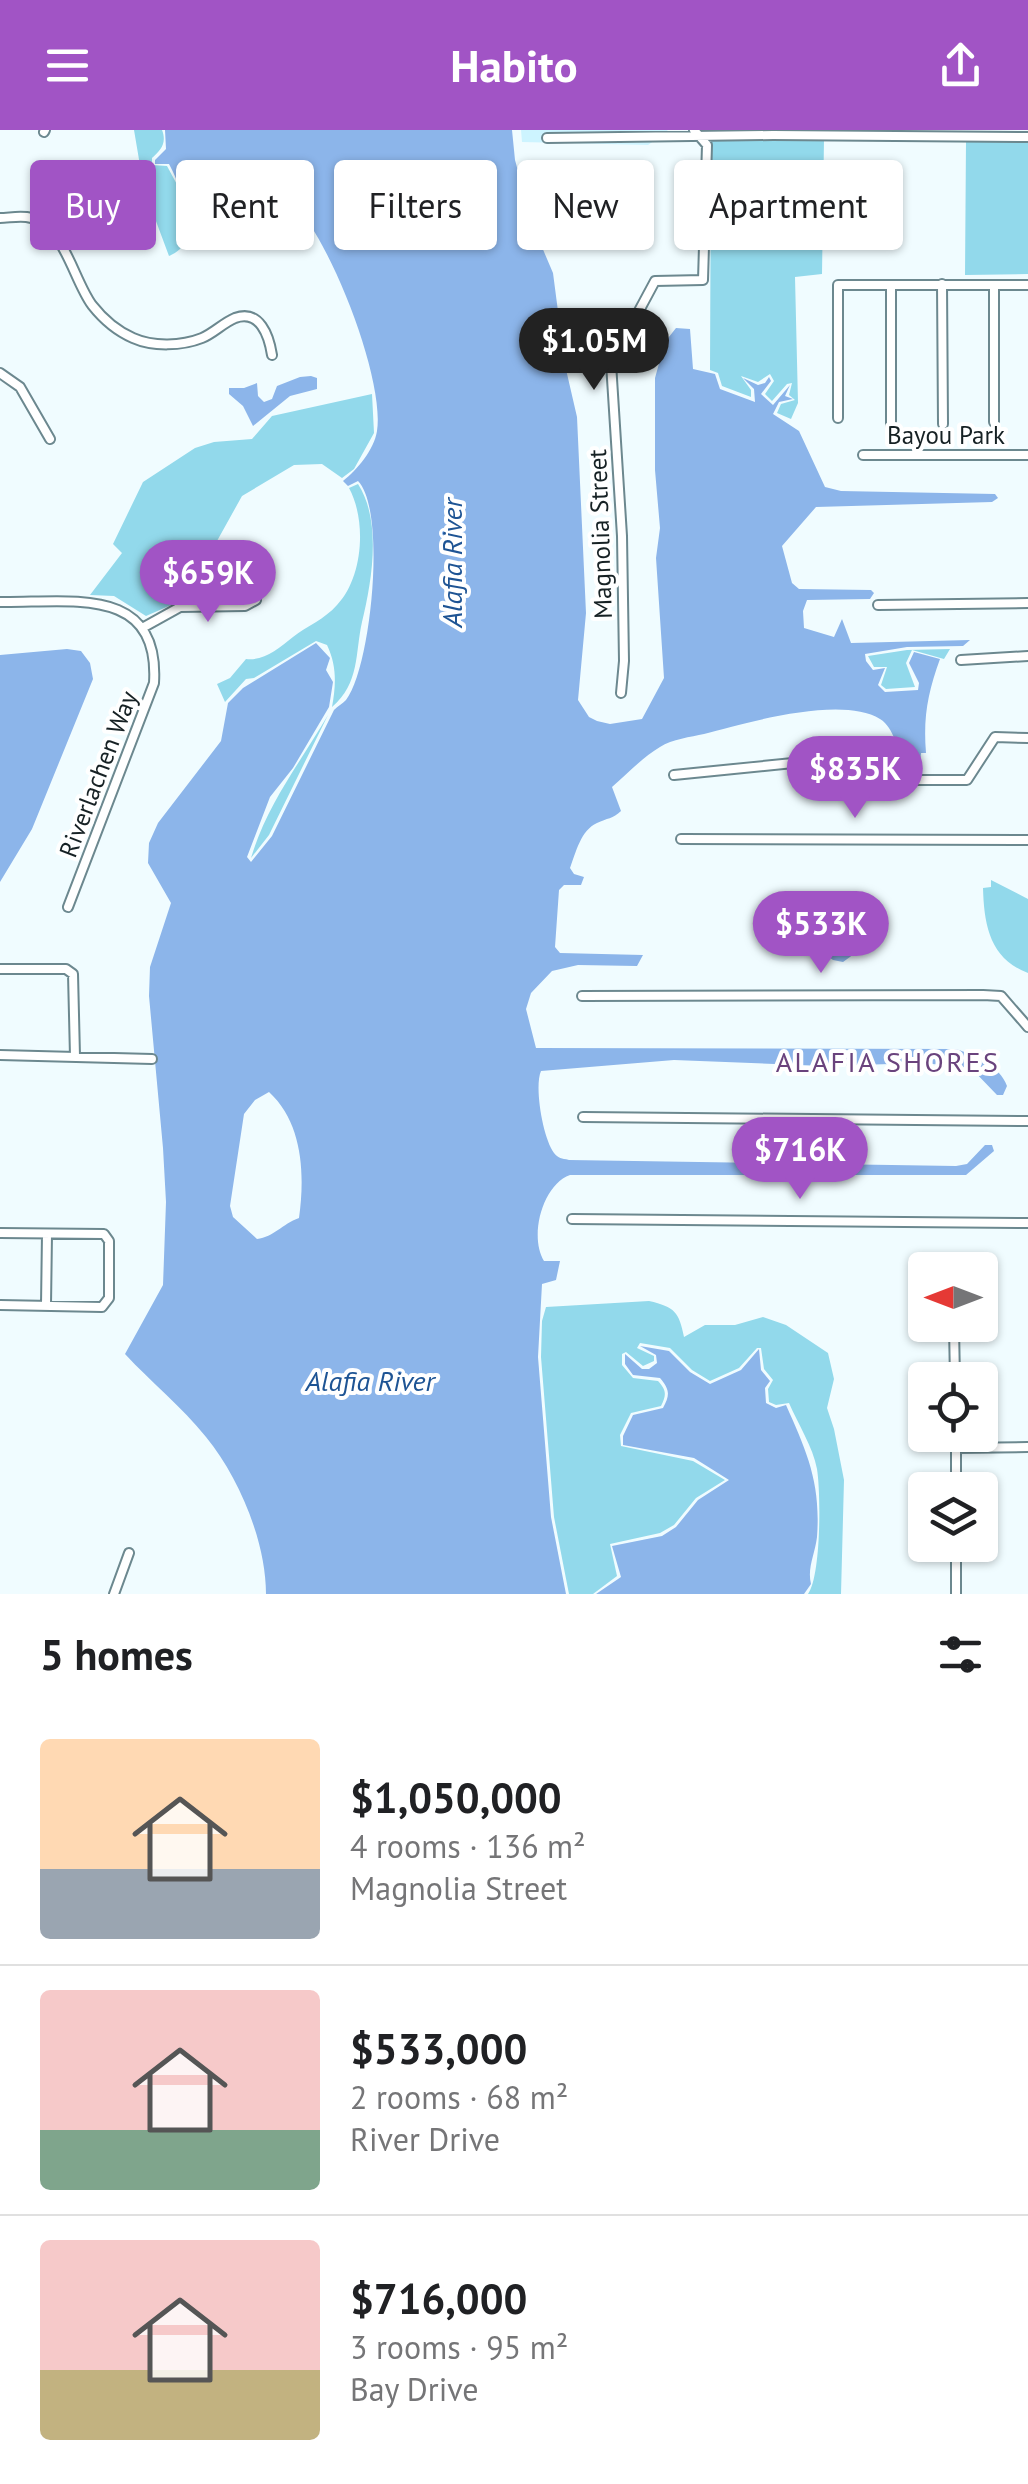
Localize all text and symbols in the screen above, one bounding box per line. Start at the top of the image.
text: Habito [450,36,578,94]
icon: menu [40,38,95,93]
icon: share [933,38,988,93]
chip: Buy [30,160,156,250]
chip: Rent [176,160,314,250]
chip: Filters [334,160,497,250]
chip: New [517,160,654,250]
chip: Apartment [674,160,903,250]
pin: $1.05M [513,308,675,393]
text: $1.05M [541,319,647,361]
street label: Bayou Park [887,419,1005,451]
street label: Magnolia Street [581,448,619,619]
water label: Alafia River [433,497,470,629]
pin: $659K [138,540,278,625]
text: $659K [162,551,254,593]
street label: Riverlachen Way [52,686,145,862]
pin: $835K [785,736,925,821]
text: $835K [809,747,901,789]
pin: $533K [751,891,891,976]
text: $533K [775,902,867,944]
district label: ALAFIA SHORES [776,1043,1000,1080]
pin: $716K [730,1117,870,1202]
text: $716K [754,1128,846,1170]
north arrow [908,1252,998,1342]
map controls [908,1252,998,1562]
water label: Alafia River [304,1362,436,1399]
button: locate [908,1362,998,1452]
button: layers [908,1472,998,1562]
text: 5 homes [40,1627,193,1682]
icon: filters [933,1627,988,1682]
text: $1,050,000 [350,1770,562,1825]
icon: home [120,1779,240,1899]
text: 4 rooms · 136 m² [350,1825,586,1867]
text: Magnolia Street [350,1867,567,1909]
text: $533,000 [350,2021,527,2076]
icon: home [120,2030,240,2150]
text: 2 rooms · 68 m² [350,2076,568,2118]
text: River Drive [350,2118,500,2160]
text: $716,000 [350,2271,527,2326]
icon: home [120,2280,240,2400]
text: 3 rooms · 95 m² [350,2326,568,2368]
text: Bay Drive [350,2368,479,2410]

